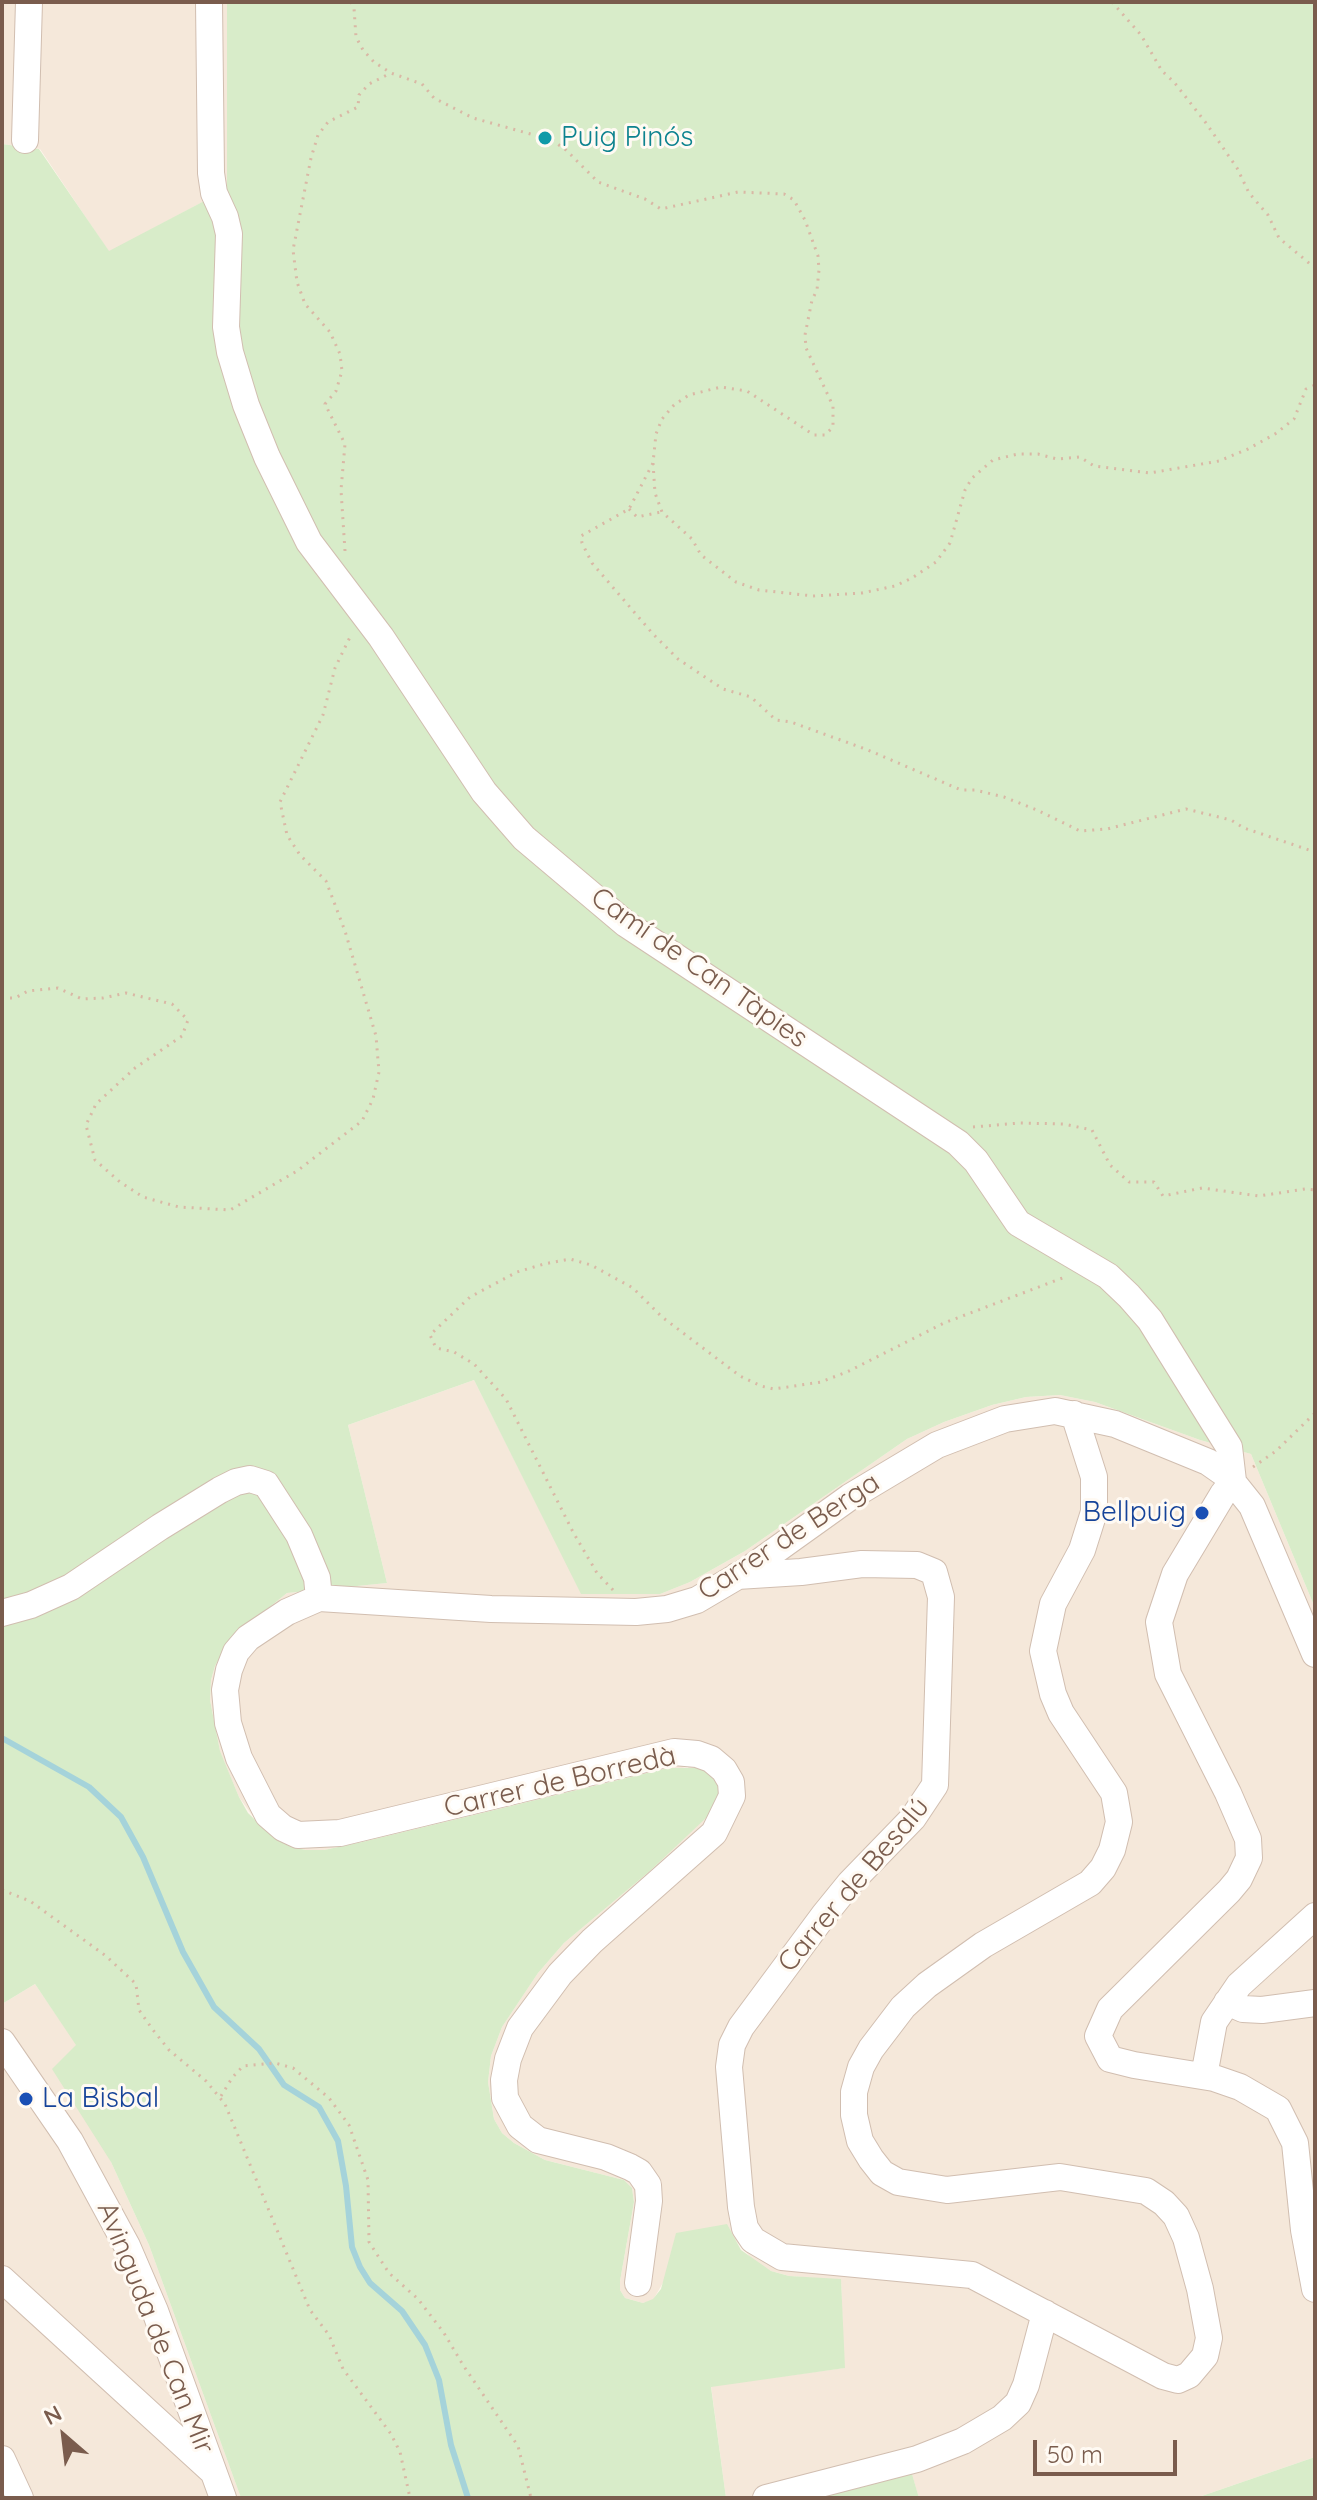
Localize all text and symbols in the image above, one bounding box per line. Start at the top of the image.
place label: Puig Pinós [561,121,693,155]
marker: Puig Pinós [536,129,554,147]
street label: Camí de Can Tàpies [584,881,814,1055]
street label: Carrer de Berga [692,1466,886,1608]
place label: Bellpuig [1083,1496,1186,1530]
marker: Bellpuig [1193,1504,1211,1522]
street label: Carrer de Borredà [441,1739,679,1825]
street label: Carrer de Besalú [771,1791,937,1979]
place label: La Bisbal [42,2082,159,2116]
marker: La Bisbal [17,2090,35,2108]
street label: Avinguda de Can Mir [89,2197,221,2459]
north arrow [24,2396,104,2476]
text: N [39,2399,66,2431]
scale bar [1037,2424,1181,2474]
text: 50 m [1047,2439,1103,2469]

